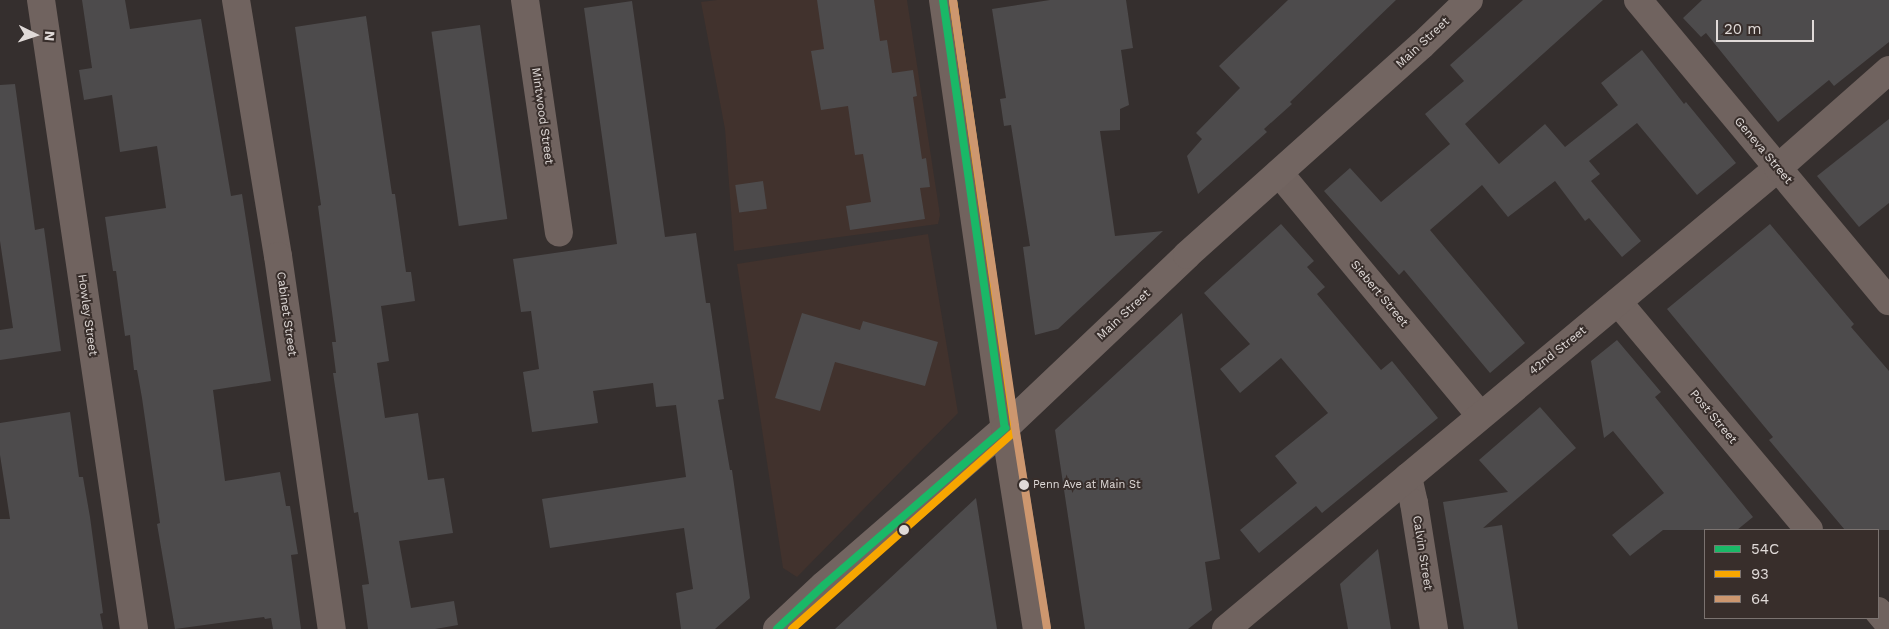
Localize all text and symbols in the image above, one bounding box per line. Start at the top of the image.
north arrow [10,10,60,60]
scale bar [1719,10,1816,42]
street label: Main Street [1393,15,1453,71]
text: 20 m [1724,20,1762,38]
text: N [42,30,58,42]
street label: Mintwood Street [528,67,556,165]
street label: Geneva Street [1731,115,1795,187]
street label: Siebert Street [1347,258,1411,330]
street label: Cabinet Street [273,271,299,357]
street label: Howley Street [74,273,100,357]
street label: Main Street [1094,287,1154,343]
street label: 42nd Street [1526,324,1590,378]
street label: Post Street [1686,387,1740,447]
place label: Penn Ave at Main St [1033,478,1141,492]
marker: Penn Ave at Main St [1019,480,1029,490]
street label: Calvin Street [1409,515,1435,591]
unlabelled marker [899,525,909,535]
legend [1704,529,1879,619]
text: 54C [1751,540,1779,558]
text: 93 [1751,565,1769,583]
text: 64 [1751,590,1769,608]

